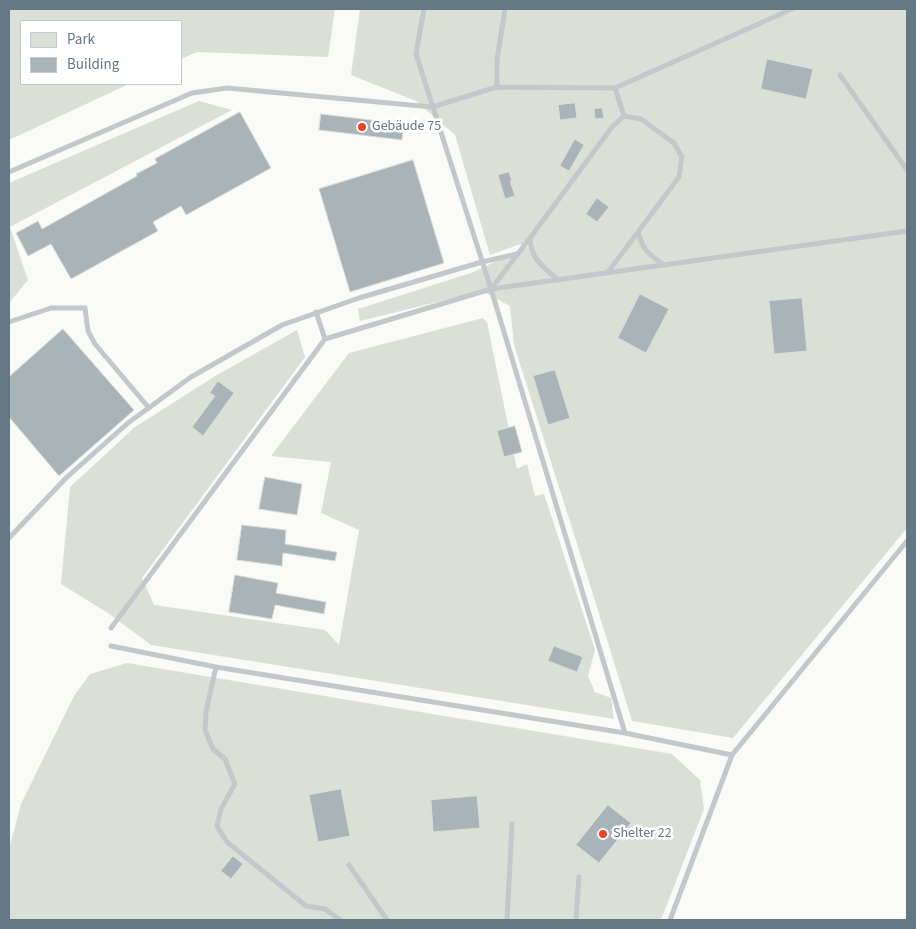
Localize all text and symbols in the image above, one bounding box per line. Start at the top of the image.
legend [20,20,182,85]
text: Park [67,29,95,50]
text: Building [67,54,119,75]
place label: Gebäude 75 [372,119,441,135]
marker: Gebäude 75 [356,121,368,133]
place label: Shelter 22 [613,826,672,842]
marker: Shelter 22 [597,828,609,840]

